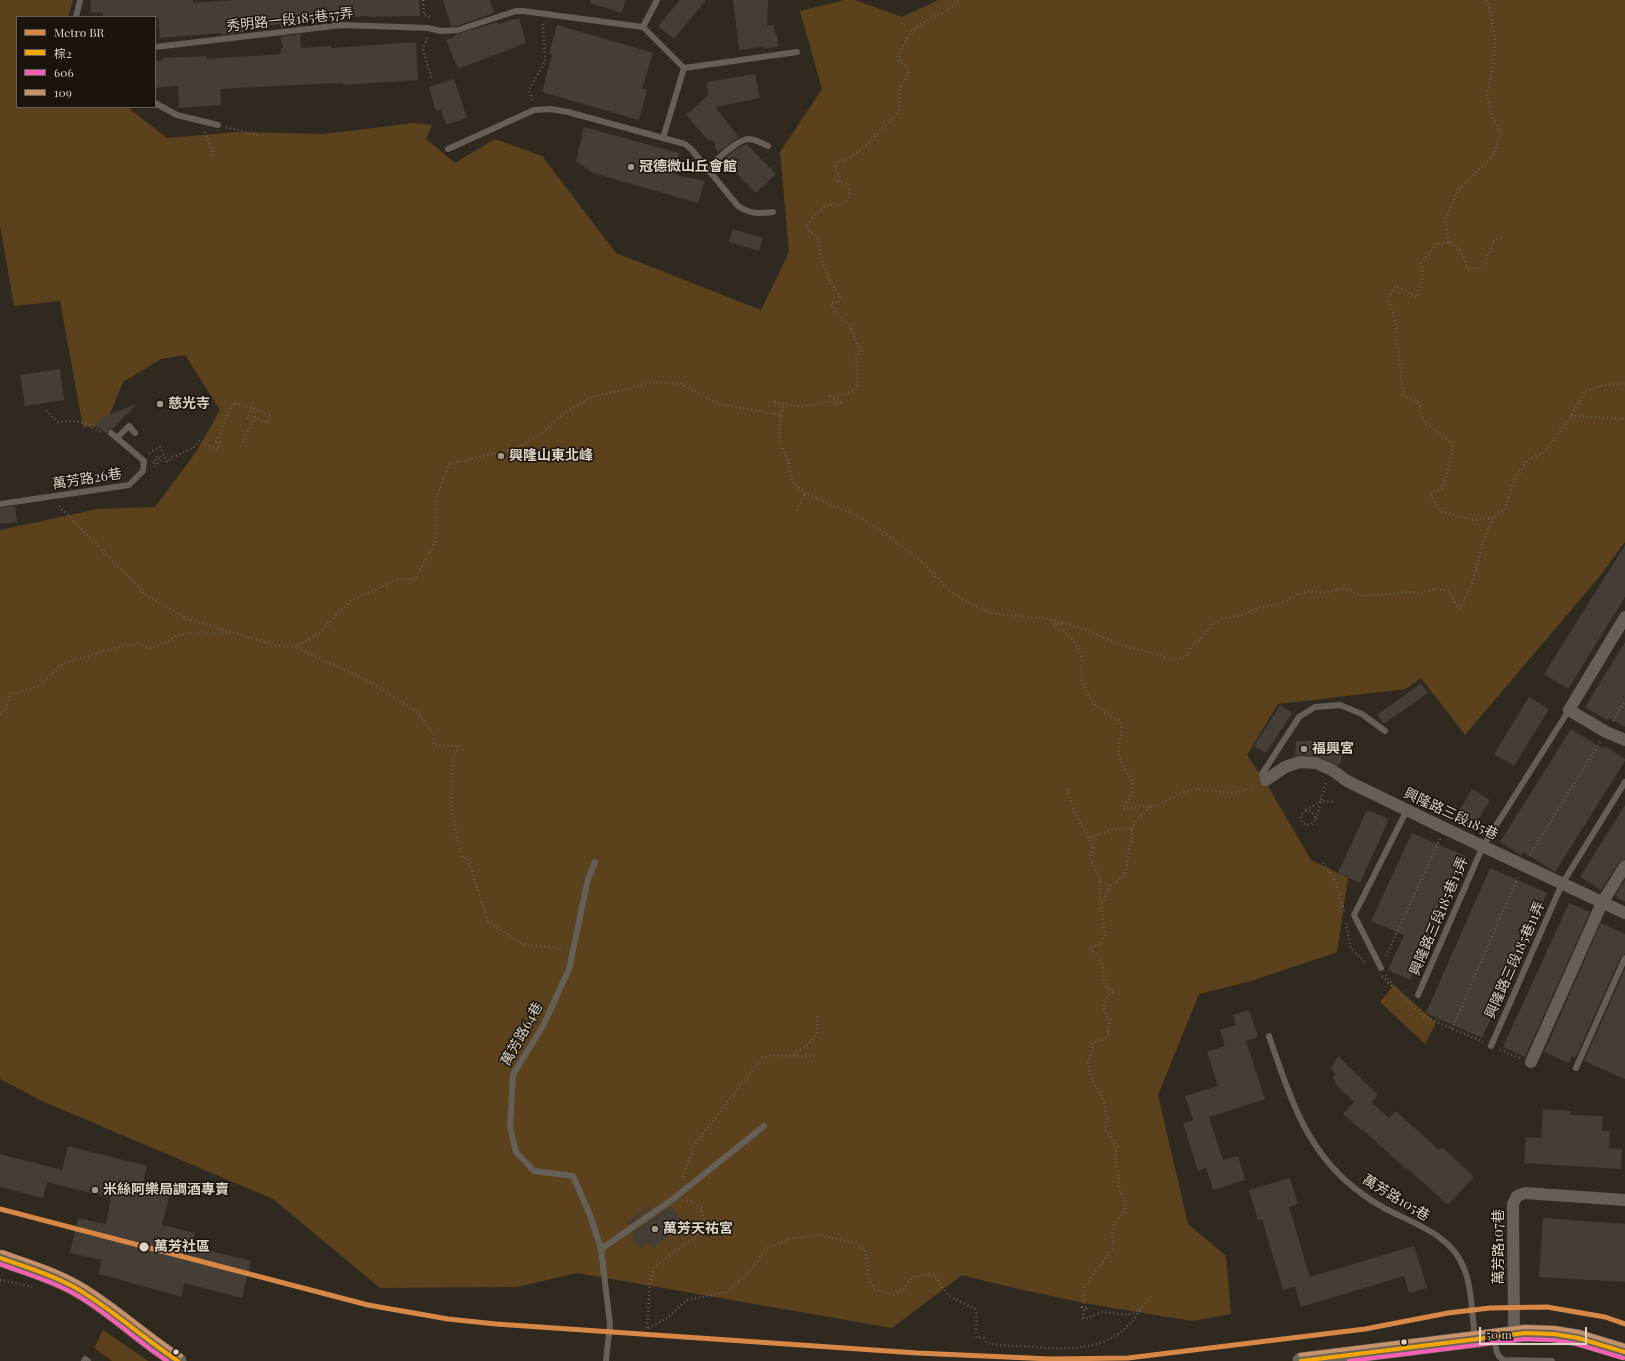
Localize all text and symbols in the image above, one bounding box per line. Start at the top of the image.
street label: 秀明路一段185巷57弄 [226,5,354,35]
legend [16,16,156,108]
text: Metro BR [54,24,104,40]
text: 棕2 [54,45,72,61]
text: 606 [54,64,74,80]
text: 109 [54,84,72,100]
place label: 冠德微山丘會館 [639,159,737,175]
marker: 冠德微山丘會館 [626,162,636,172]
place label: 慈光寺 [168,396,210,412]
marker: 慈光寺 [155,399,165,409]
place label: 興隆山東北峰 [509,448,593,464]
marker: 興隆山東北峰 [496,451,506,461]
street label: 萬芳路26巷 [51,465,123,493]
place label: 福興宮 [1312,741,1354,757]
marker: 福興宮 [1299,744,1309,754]
street label: 興隆路三段185巷 [1401,785,1501,843]
street label: 興隆路三段185巷13弄 [1406,854,1472,978]
street label: 興隆路三段185巷11弄 [1482,899,1548,1021]
street label: 萬芳路64巷 [498,999,546,1069]
street label: 萬芳路105巷 [1359,1171,1433,1225]
place label: 米絲阿樂局調酒專賣 [103,1182,229,1198]
marker: 米絲阿樂局調酒專賣 [90,1185,100,1195]
street label: 萬芳路107巷 [1491,1209,1507,1285]
place label: 萬芳天祐宮 [663,1221,733,1237]
marker: 萬芳天祐宮 [650,1224,660,1234]
place label: 萬芳社區 [154,1239,210,1255]
marker: 萬芳社區 [137,1240,151,1254]
scale bar [1481,1319,1589,1345]
text: 50 m [1486,1326,1512,1342]
unlabelled marker [1399,1337,1409,1347]
unlabelled marker [171,1347,181,1357]

